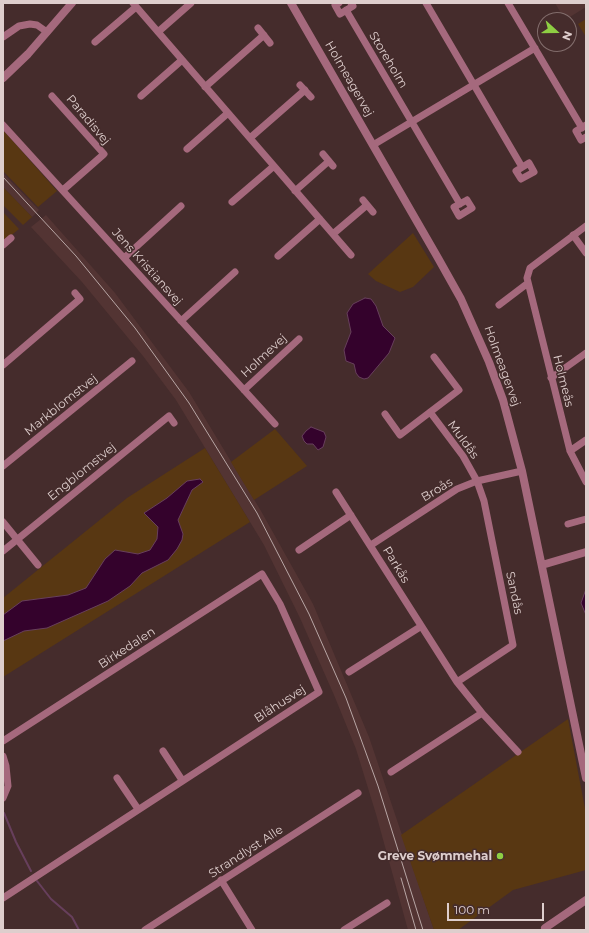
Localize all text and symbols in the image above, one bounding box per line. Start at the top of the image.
north arrow [537,12,577,52]
street label: Storeholm [366,29,410,91]
text: N [559,29,575,43]
street label: Holmeagervej [322,39,376,119]
street label: Paradisvej [63,92,113,148]
street label: Jens Kristiansvej [109,226,185,308]
street label: Holmeagervej [481,324,523,408]
street label: Holmevej [238,331,290,381]
street label: Holmeås [550,353,576,409]
street label: Markblomstvej [22,371,100,439]
street label: Muldås [444,418,482,462]
street label: Engblomstvej [45,440,119,504]
street label: Broås [419,475,455,505]
street label: Parkås [379,544,413,586]
street label: Sandås [502,570,526,616]
street label: Birkedalen [96,624,158,672]
street label: Blåhusvej [252,682,308,726]
street label: Strandlyst Alle [206,823,286,881]
place label: Greve Svømmehal [378,849,492,863]
marker: Greve Svømmehal [495,851,505,861]
scale bar [449,895,546,921]
text: 100 m [454,902,490,917]

